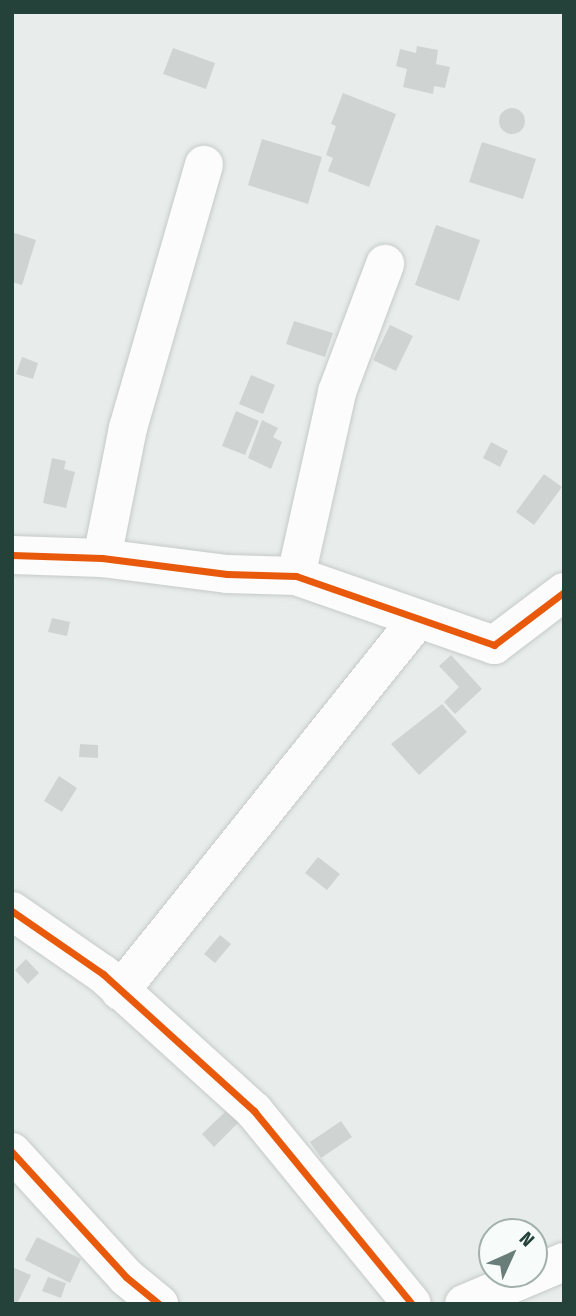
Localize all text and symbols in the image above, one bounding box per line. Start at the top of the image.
north arrow [478,1218,548,1288]
text: N [515,1227,539,1251]

